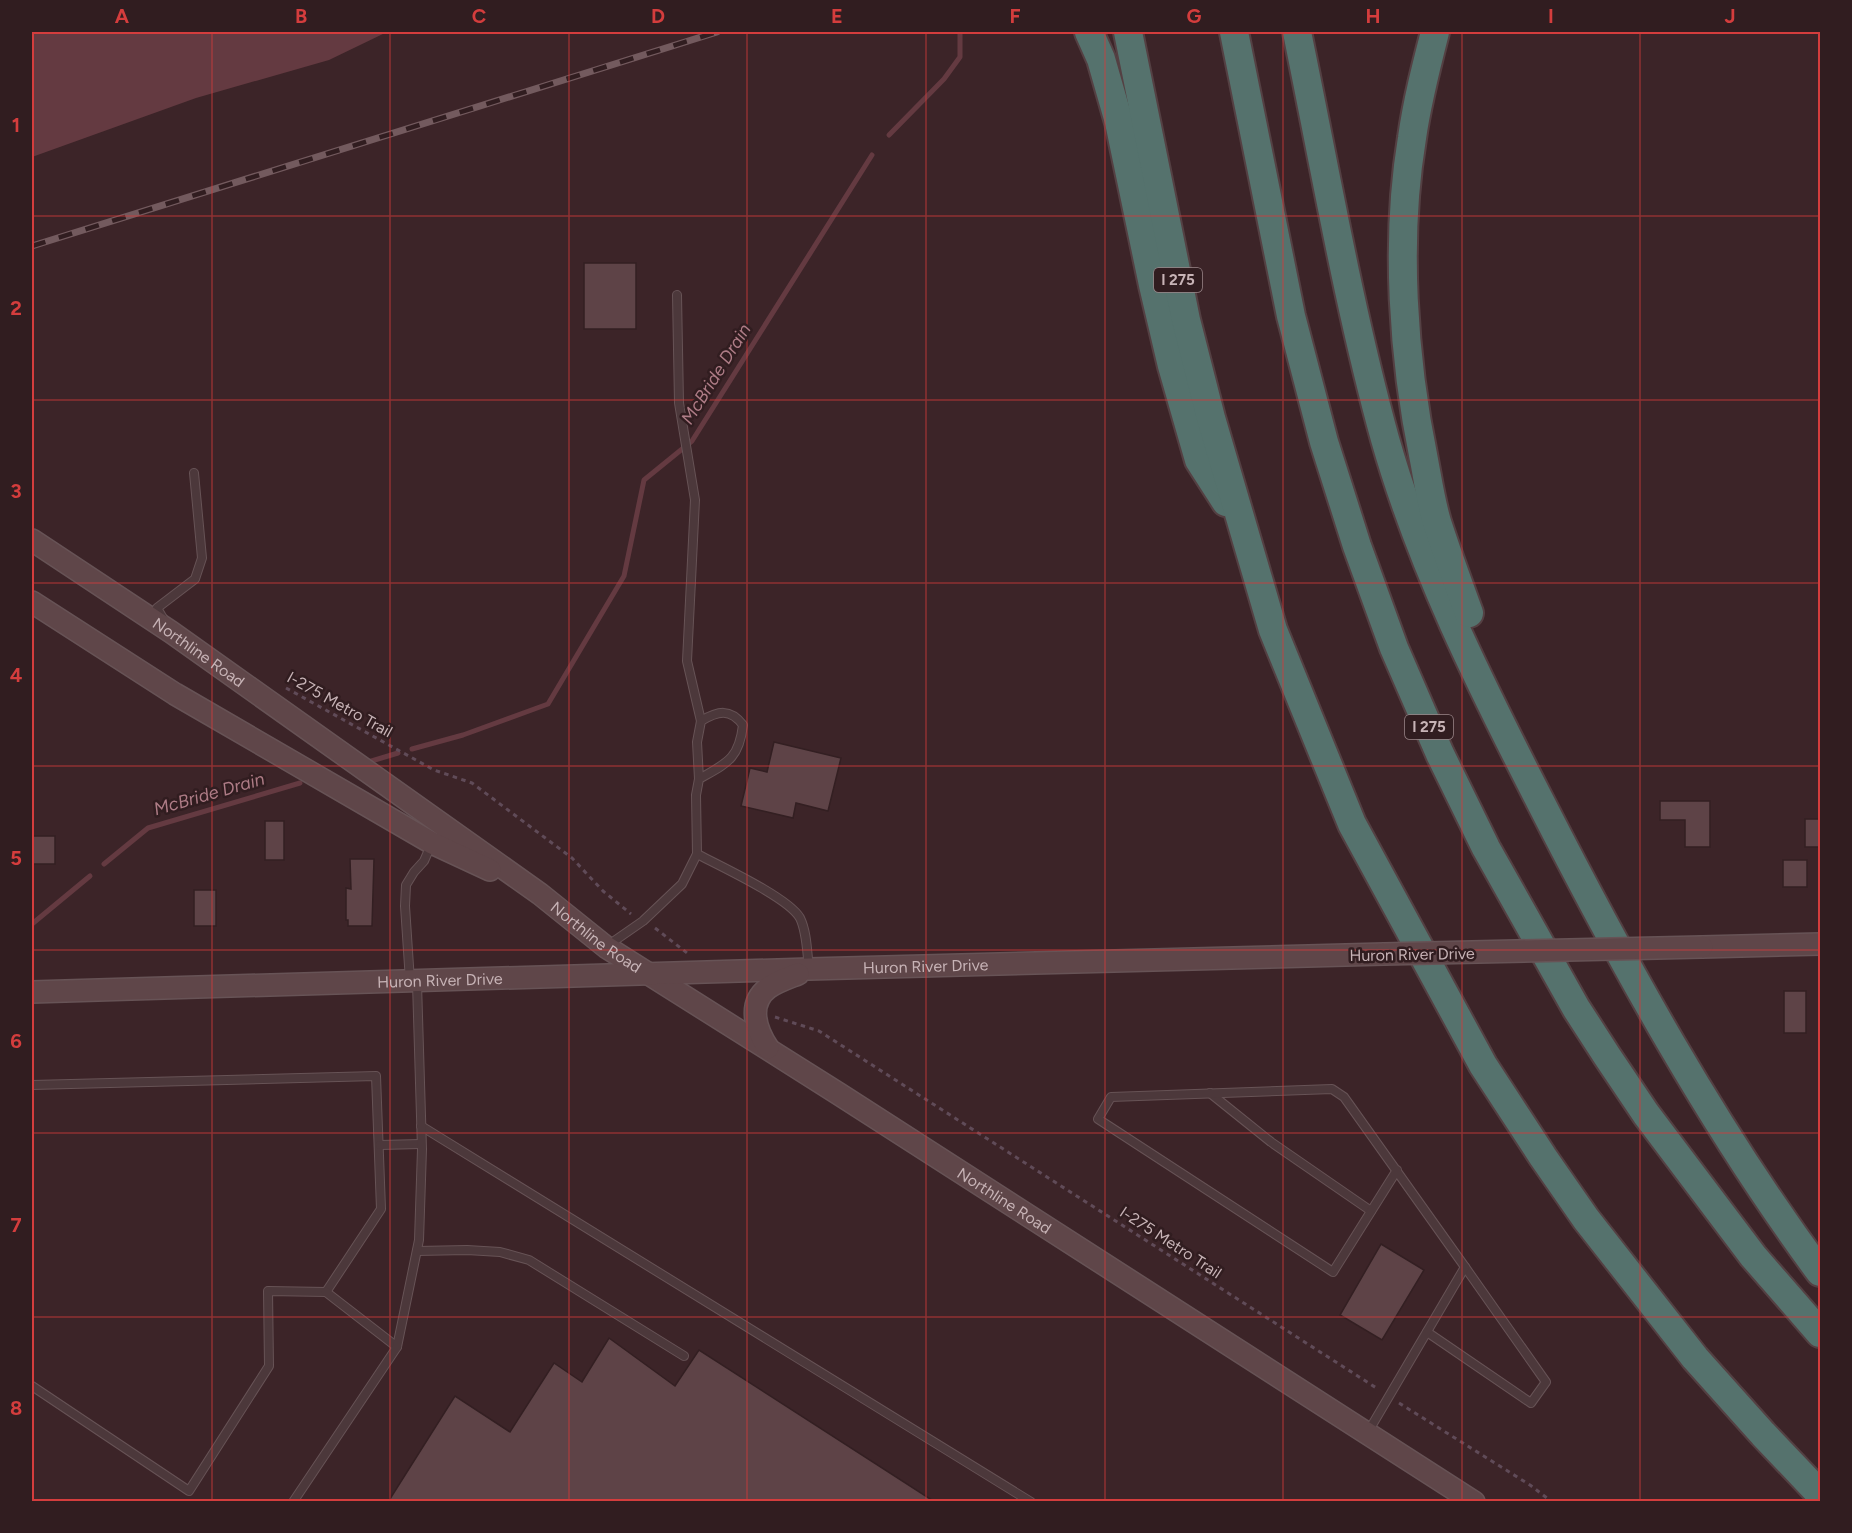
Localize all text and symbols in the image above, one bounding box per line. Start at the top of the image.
text: A [115,4,130,28]
text: B [295,4,307,28]
text: C [472,4,486,28]
text: D [651,4,665,28]
text: E [831,4,843,28]
text: F [1009,4,1021,28]
text: G [1187,4,1202,28]
text: H [1366,4,1381,28]
text: I [1548,4,1554,28]
text: J [1724,4,1736,28]
text: 1 [12,113,20,137]
road number: I 275 [1154,268,1202,292]
text: 2 [10,296,22,320]
water label: McBride Drain [676,320,756,428]
text: 3 [10,479,22,503]
street label: Northline Road [149,614,248,691]
text: 4 [10,663,23,687]
street label: I-275 Metro Trail [284,668,396,741]
road number: I 275 [1405,715,1453,739]
water label: McBride Drain [151,768,267,820]
text: 5 [10,846,22,870]
street label: Northline Road [547,898,645,977]
street label: Huron River Drive [1349,944,1475,965]
street label: Huron River Drive [863,955,989,978]
street label: Huron River Drive [377,969,503,992]
text: 6 [10,1029,22,1053]
street label: Northline Road [954,1164,1055,1238]
street label: I-275 Metro Trail [1116,1202,1225,1282]
text: 7 [10,1213,22,1237]
text: 8 [10,1396,22,1420]

